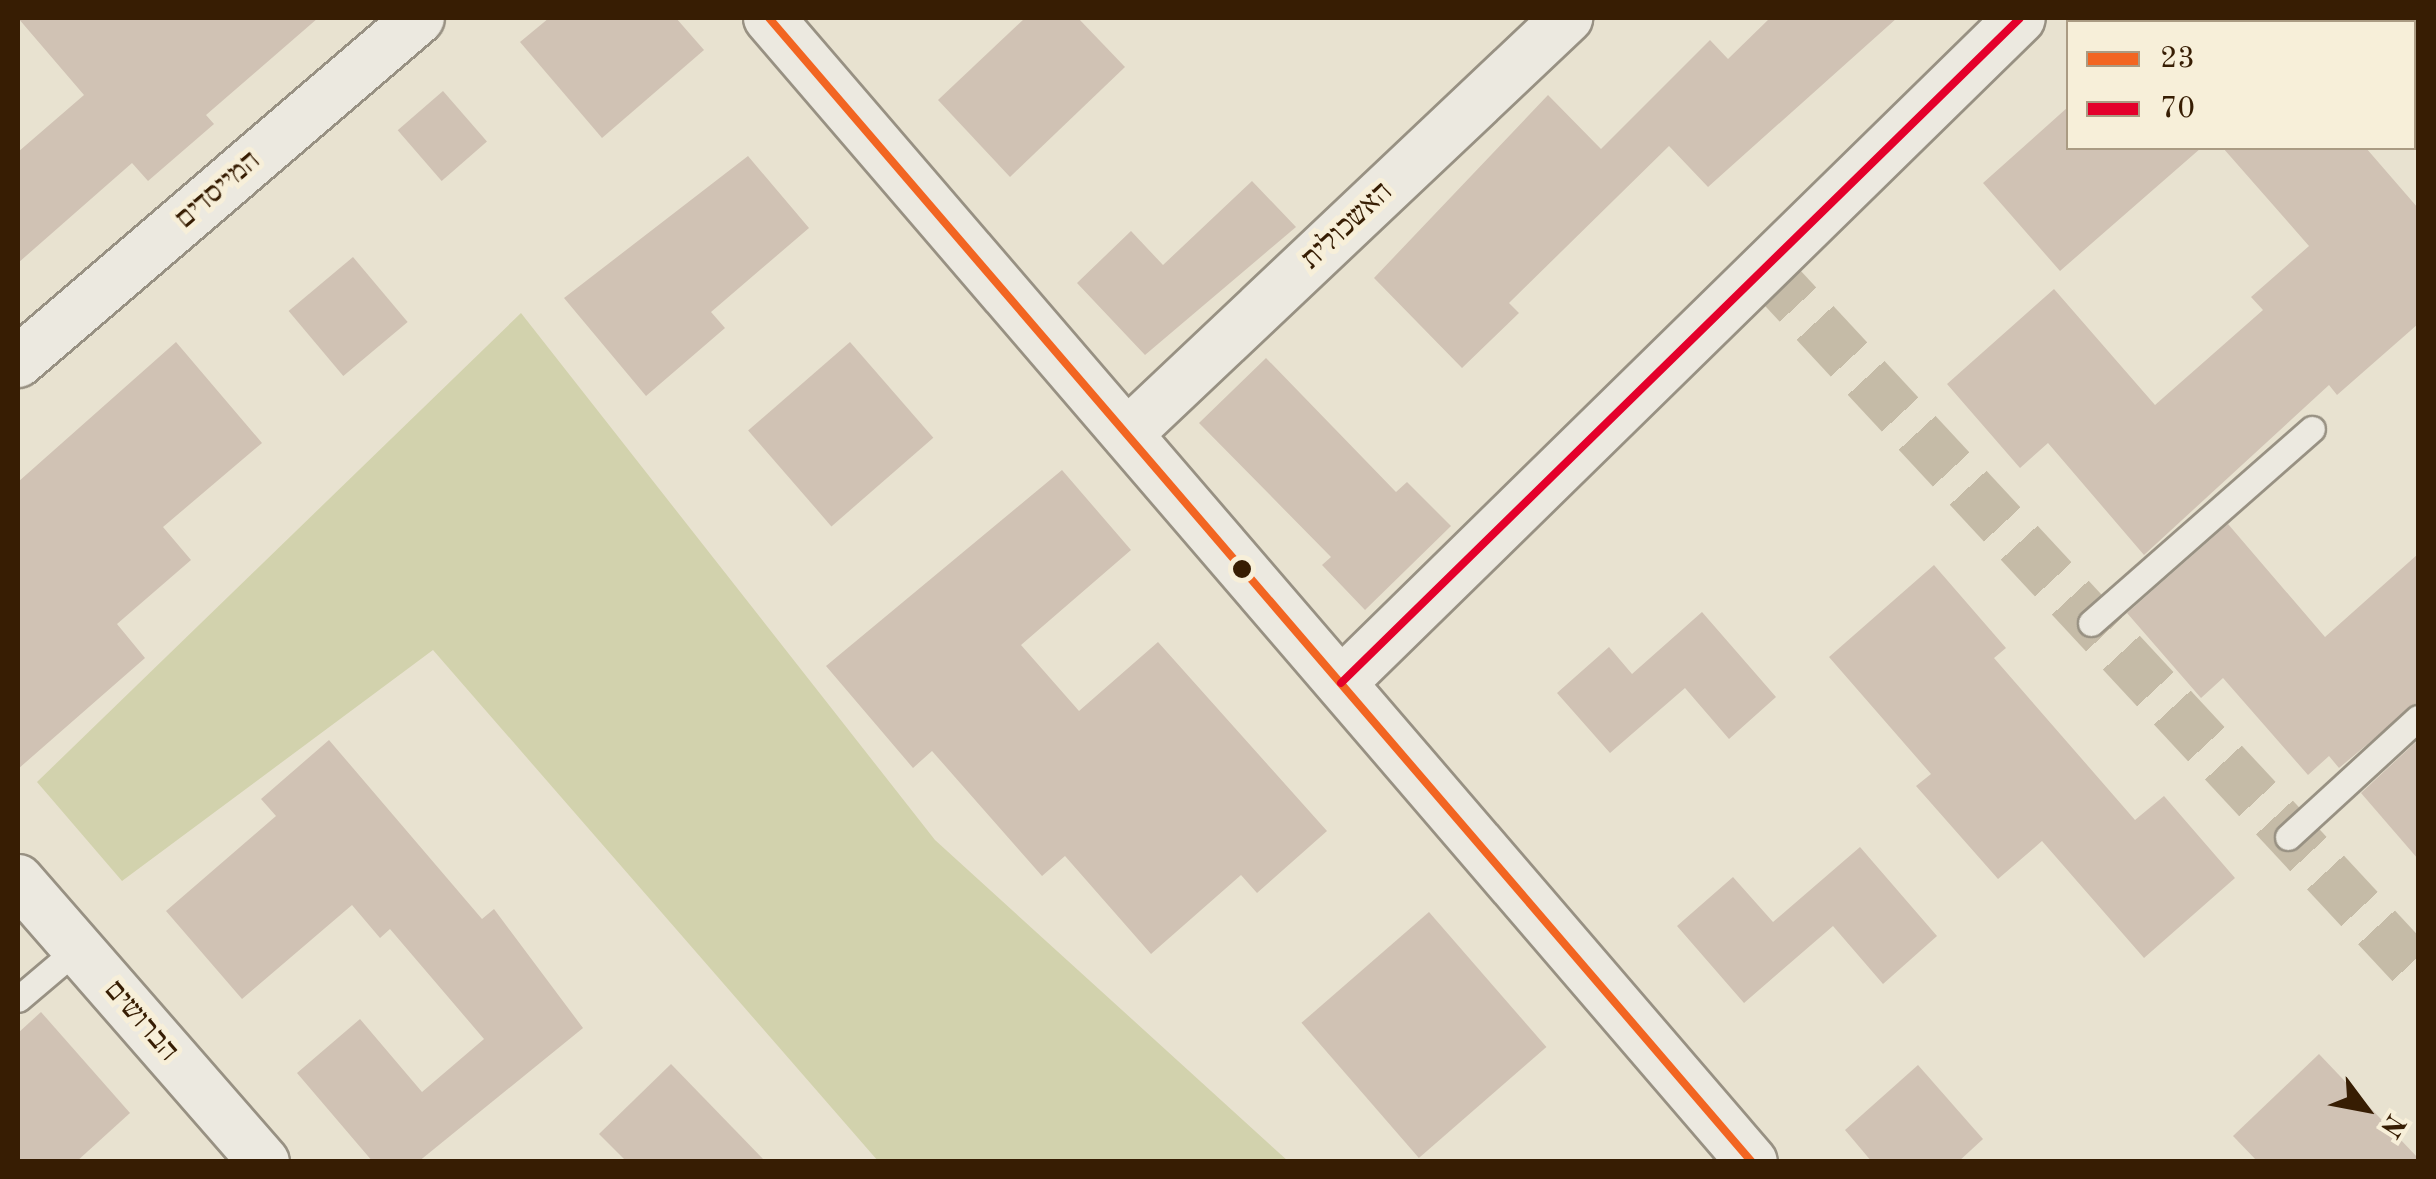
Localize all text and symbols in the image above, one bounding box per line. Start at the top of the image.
legend [2066,20,2416,150]
text: 23 [2160,44,2195,74]
text: 70 [2160,94,2195,124]
street label: המייסדים [168,143,268,237]
street label: האשכולית [1294,175,1400,277]
unlabelled marker [1232,559,1252,579]
street label: הברושים [96,973,186,1069]
north arrow [2316,1059,2416,1159]
text: N [2374,1108,2409,1141]

